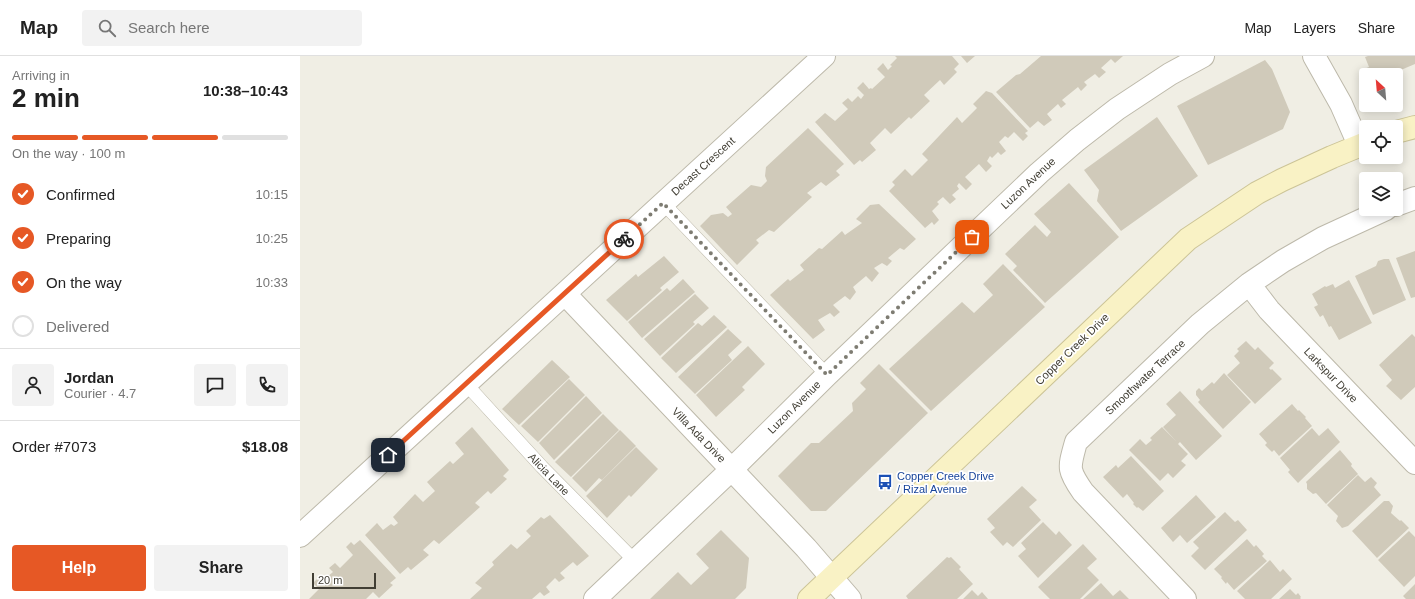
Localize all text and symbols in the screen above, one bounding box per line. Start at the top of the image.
search box [82,10,362,46]
text: Map [20,17,58,38]
icon: search [96,17,118,39]
text: Search here [128,19,210,36]
text: Map [1244,20,1272,36]
text: Layers [1294,20,1336,36]
text: Share [1358,20,1395,36]
text: Arriving in [12,68,70,83]
north arrow [1359,68,1403,112]
map controls [1359,68,1403,216]
text: 10:38–10:43 [203,82,288,99]
text: 2 min [12,83,80,113]
button: locate [1359,120,1403,164]
street label: Decast Crescent [669,134,737,198]
text: On the way · 100 m [12,146,125,161]
street label: Luzon Avenue [998,155,1058,211]
button: layers [1359,172,1403,216]
icon: check [12,183,34,205]
text: Confirmed [46,186,115,203]
text: 10:15 [255,187,288,202]
courier [604,219,644,259]
pin [955,220,989,254]
icon: bag [961,226,983,248]
icon: check [12,227,34,249]
icon: bike [613,228,635,250]
text: Preparing [46,230,111,247]
text: 10:25 [255,231,288,246]
icon: check [12,271,34,293]
text: On the way [46,274,122,291]
text: 10:33 [255,275,288,290]
street label: Copper Creek Drive [1033,311,1111,387]
text: Delivered [46,318,109,335]
street label: Smoothwater Terrace [1103,337,1187,417]
street label: Larkspur Drive [1302,345,1360,405]
button: person [12,364,54,406]
button: chat [194,364,236,406]
button: phone [246,364,288,406]
text: Jordan [64,369,114,386]
street label: Luzon Avenue [765,378,823,436]
text: Courier · 4.7 [64,386,136,401]
street label: Villa Ada Drive [670,405,728,465]
text: Order #7073 [12,438,96,455]
text: $18.08 [242,438,288,455]
pin [371,438,405,472]
icon: home [377,444,399,466]
street label: Alicia Lane [526,450,572,498]
place label: Copper Creek Drive / Rizal Avenue [897,470,994,495]
bus stop icon: Copper Creek Drive / Rizal Avenue [876,473,894,491]
button: Help [12,545,146,591]
button: Share [154,545,288,591]
scale bar [312,571,376,590]
text: 20 m [318,574,342,586]

